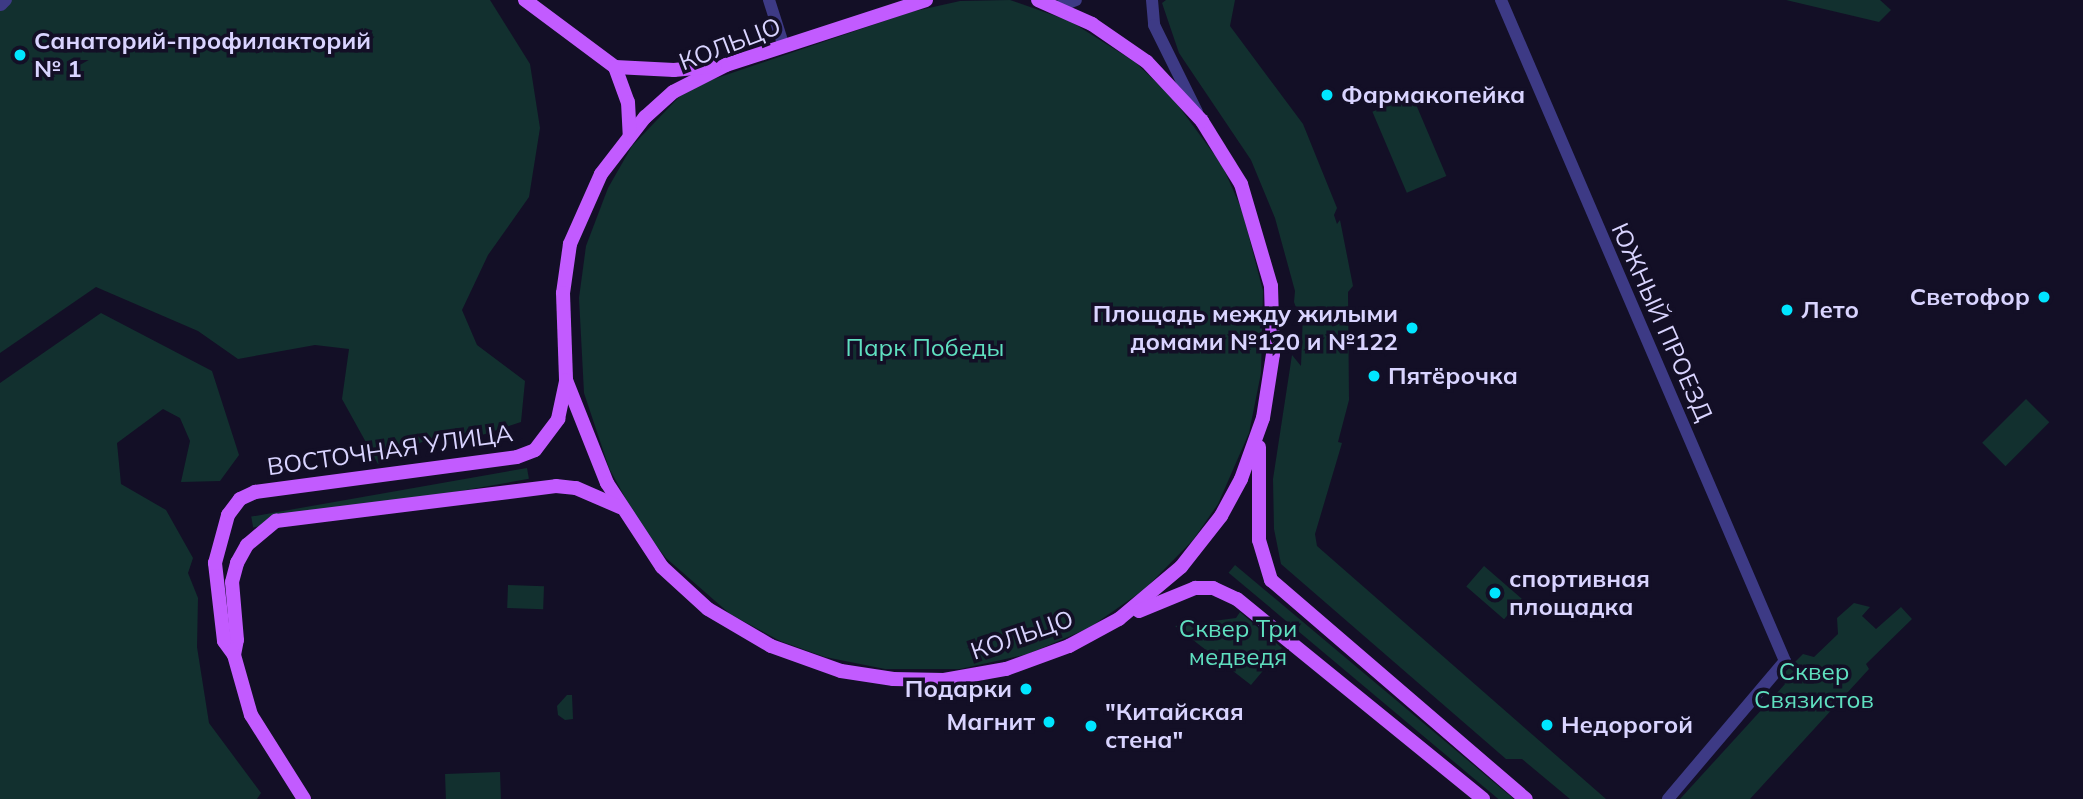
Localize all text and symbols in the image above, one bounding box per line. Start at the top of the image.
street label: КОЛЬЦО [675,11,785,77]
place label: Санаторий-профилакторий № 1 [34,27,371,83]
marker: Санаторий-профилакторий № 1 [12,47,28,63]
place label: Фармакопейка [1341,81,1525,109]
marker: Фармакопейка [1319,87,1335,103]
street label: ЮЖНЫЙ ПРОЕЗД [1605,219,1719,425]
place label: Светофор [1910,283,2030,311]
marker: Светофор [2036,289,2052,305]
place label: Лето [1801,296,1859,324]
place label: Площадь между жилыми домами №120 и №122 [1093,300,1398,356]
marker: Лето [1779,302,1795,318]
marker: Площадь между жилыми домами №120 и №122 [1404,320,1420,336]
park label: Парк Победы [846,334,1004,362]
place label: Пятёрочка [1388,362,1518,390]
marker: Пятёрочка [1366,368,1382,384]
street label: ВОСТОЧНАЯ УЛИЦА [265,419,515,481]
place label: спортивная площадка [1509,565,1650,621]
marker: спортивная площадка [1487,585,1503,601]
street label: КОЛЬЦО [967,604,1077,666]
park label: Сквер Три медведя [1179,615,1297,671]
park label: Сквер Связистов [1754,658,1874,714]
place label: Подарки [905,675,1012,703]
marker: Подарки [1018,681,1034,697]
place label: "Китайская стена" [1105,698,1244,754]
place label: Магнит [946,708,1035,736]
place label: Недорогой [1561,711,1693,739]
marker: Магнит [1041,714,1057,730]
marker: Недорогой [1539,717,1555,733]
marker: "Китайская стена" [1083,718,1099,734]

